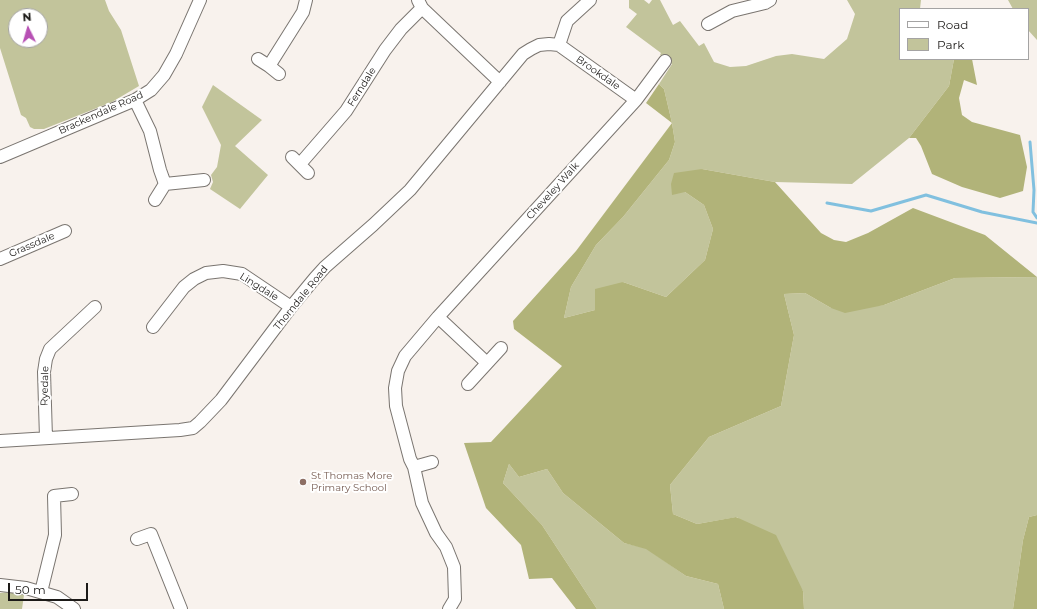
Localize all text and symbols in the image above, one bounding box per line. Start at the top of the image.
north arrow [8,8,48,48]
legend [899,8,1029,60]
text: N [22,10,32,24]
text: Road [937,17,968,32]
text: Park [937,37,964,52]
street label: Brookdale [574,53,622,93]
street label: Ferndale [345,65,379,109]
street label: Brackendale Road [57,89,145,137]
street label: Cheveley Walk [524,160,582,222]
street label: Grassdale [7,230,57,260]
street label: Thorndale Road [271,263,331,333]
street label: Lingdale [237,270,281,304]
street label: Ryedale [39,366,51,406]
place label: St Thomas More Primary School [311,470,392,494]
marker: St Thomas More Primary School [298,477,308,487]
scale bar [10,575,90,601]
text: 50 m [15,582,46,597]

